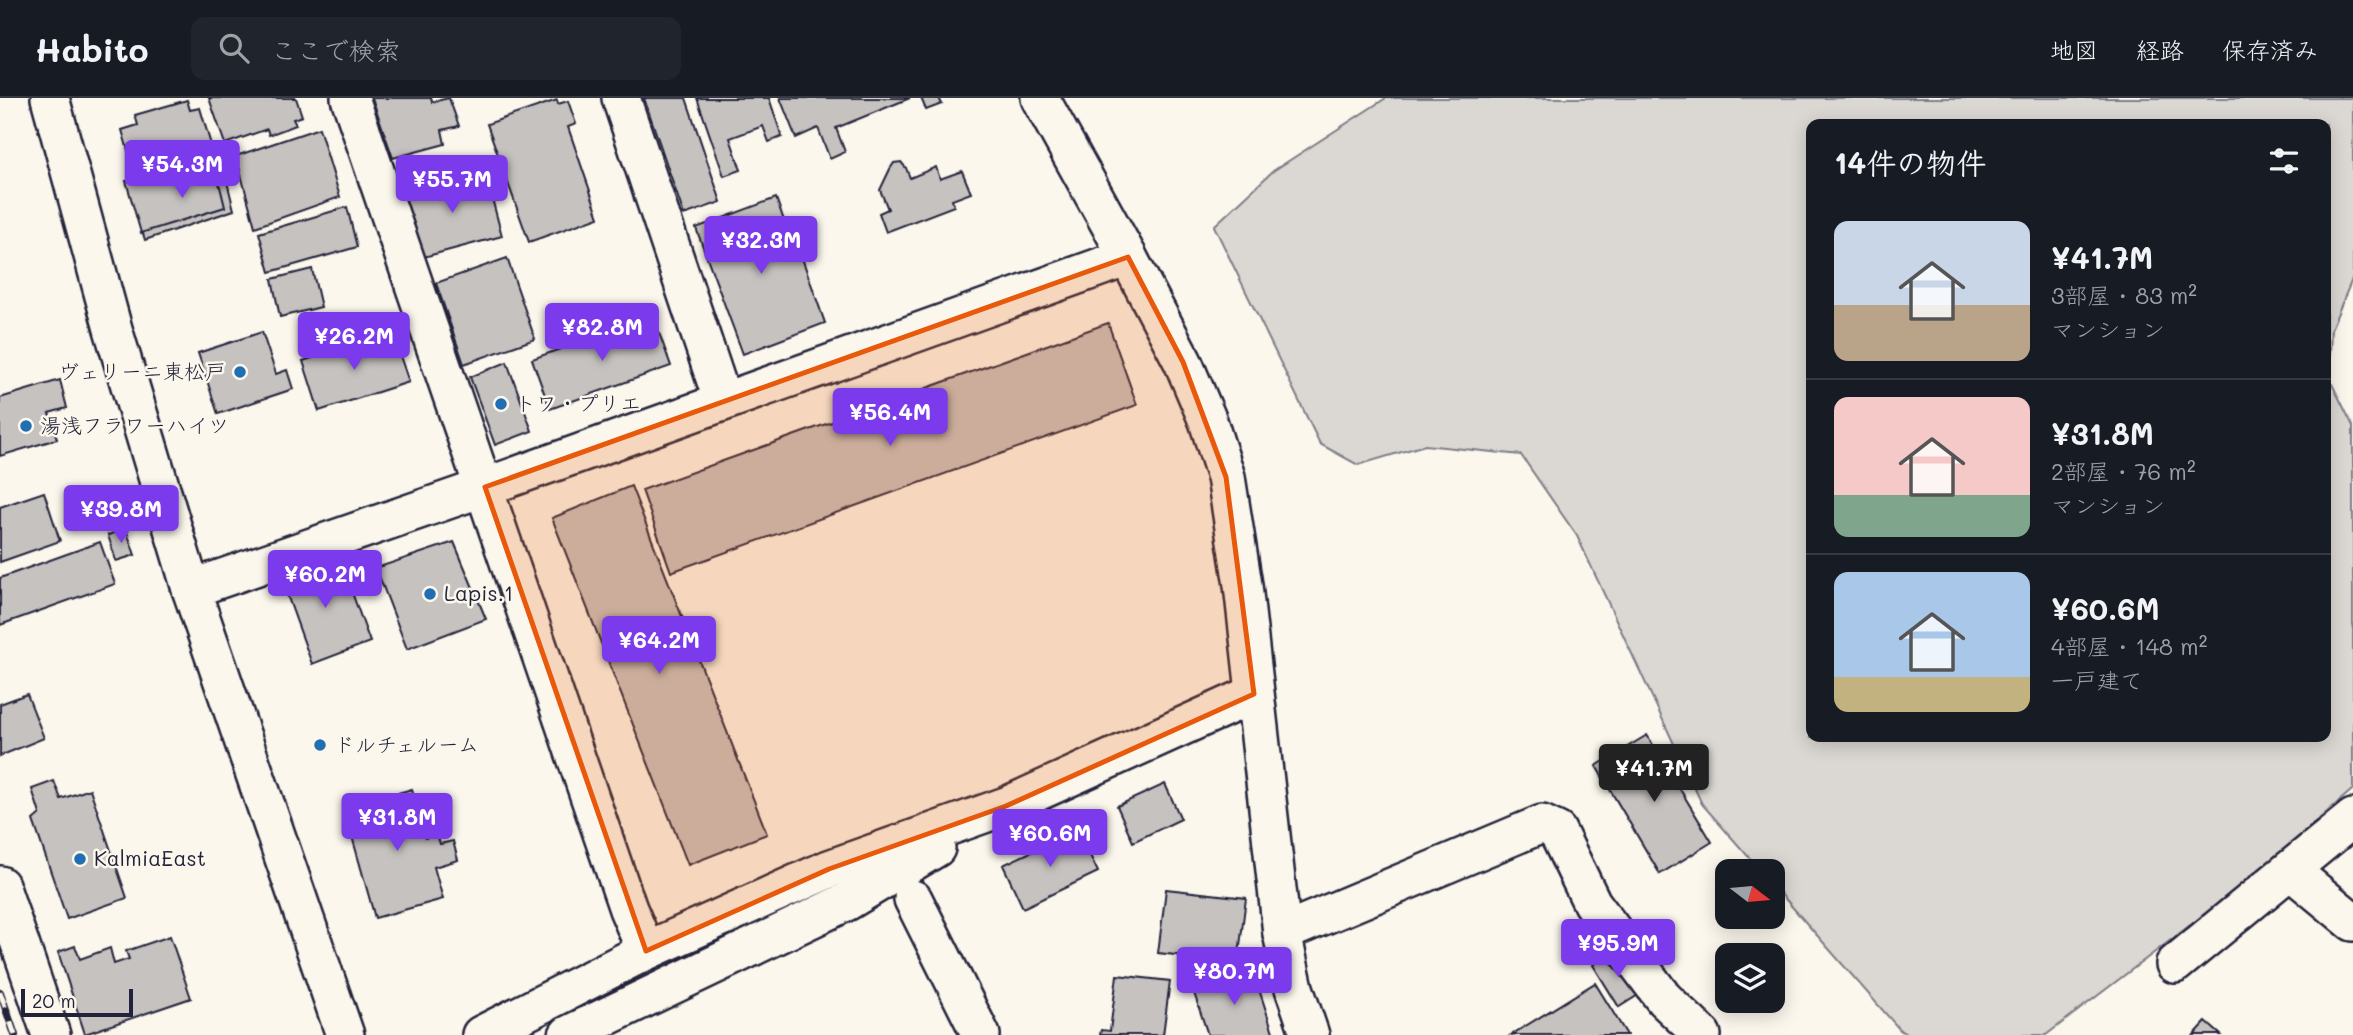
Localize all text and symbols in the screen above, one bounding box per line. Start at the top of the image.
search box [191,17,681,80]
text: Habito [35,27,149,70]
icon: search [215,29,253,67]
text: ここで検索 [271,33,401,67]
text: 地図 [2050,34,2098,65]
text: 経路 [2136,34,2184,65]
text: 保存済み [2222,34,2318,65]
pin: ¥54.3M [125,140,239,200]
text: 14件の物件 [1834,142,1986,182]
icon: filters [2265,142,2303,180]
text: ¥54.3M [141,148,223,178]
pin: ¥55.7M [395,156,509,215]
text: ¥55.7M [412,163,492,193]
pin: ¥32.3M [704,216,818,276]
text: ¥32.3M [720,224,802,254]
text: ¥41.7M [2051,237,2153,277]
icon: home [1890,249,1974,333]
text: 3部屋 · 83 m² [2051,280,2197,310]
pin: ¥82.8M [545,303,659,363]
text: ¥82.8M [561,311,643,341]
pin: ¥26.2M [297,313,411,372]
text: マンション [2051,314,2165,344]
text: ¥26.2M [314,320,394,350]
place label: ヴェリーニ東松戸 [58,357,226,384]
marker: ヴェリーニ東松戸 [232,364,248,380]
pin: ¥56.4M [833,388,947,448]
place label: トワ・プリエ [515,389,641,416]
marker: トワ・プリエ [493,396,509,412]
text: ¥56.4M [849,396,931,426]
place label: 湯浅フラワーハイツ [40,411,229,438]
text: ¥31.8M [2051,413,2154,453]
marker: 湯浅フラワーハイツ [18,418,34,434]
icon: home [1890,425,1974,509]
text: 2部屋 · 76 m² [2051,456,2196,486]
pin: ¥39.8M [64,486,178,545]
text: マンション [2051,490,2165,520]
text: ¥39.8M [80,493,162,523]
pin: ¥60.2M [268,550,382,610]
text: ¥60.2M [284,558,366,588]
place label: Lapis.1 [444,579,513,606]
marker: Lapis.1 [422,586,438,602]
text: ¥60.6M [2051,588,2160,628]
icon: home [1890,600,1974,684]
pin: ¥64.2M [602,616,716,676]
text: ¥64.2M [618,624,700,654]
text: 4部屋 · 148 m² [2051,631,2207,661]
text: 一戸建て [2051,665,2143,695]
place label: ドルチェルーム [334,730,479,757]
marker: ドルチェルーム [312,737,328,753]
pin: ¥41.7M [1597,744,1711,804]
text: ¥41.7M [1615,752,1693,782]
pin: ¥31.8M [340,794,454,853]
text: ¥31.8M [357,801,437,831]
pin: ¥60.6M [993,810,1107,869]
text: ¥60.6M [1008,817,1092,847]
place label: KalmiaEast [94,844,206,871]
marker: KalmiaEast [72,851,88,867]
north arrow [1715,859,1785,929]
map controls [1715,859,1785,1013]
pin: ¥95.9M [1561,920,1675,979]
text: ¥95.9M [1577,927,1659,957]
button: layers [1715,943,1785,1013]
pin: ¥80.7M [1177,948,1291,1007]
text: ¥80.7M [1193,955,1275,985]
scale bar [21,986,133,1018]
text: 20 m [32,988,76,1013]

